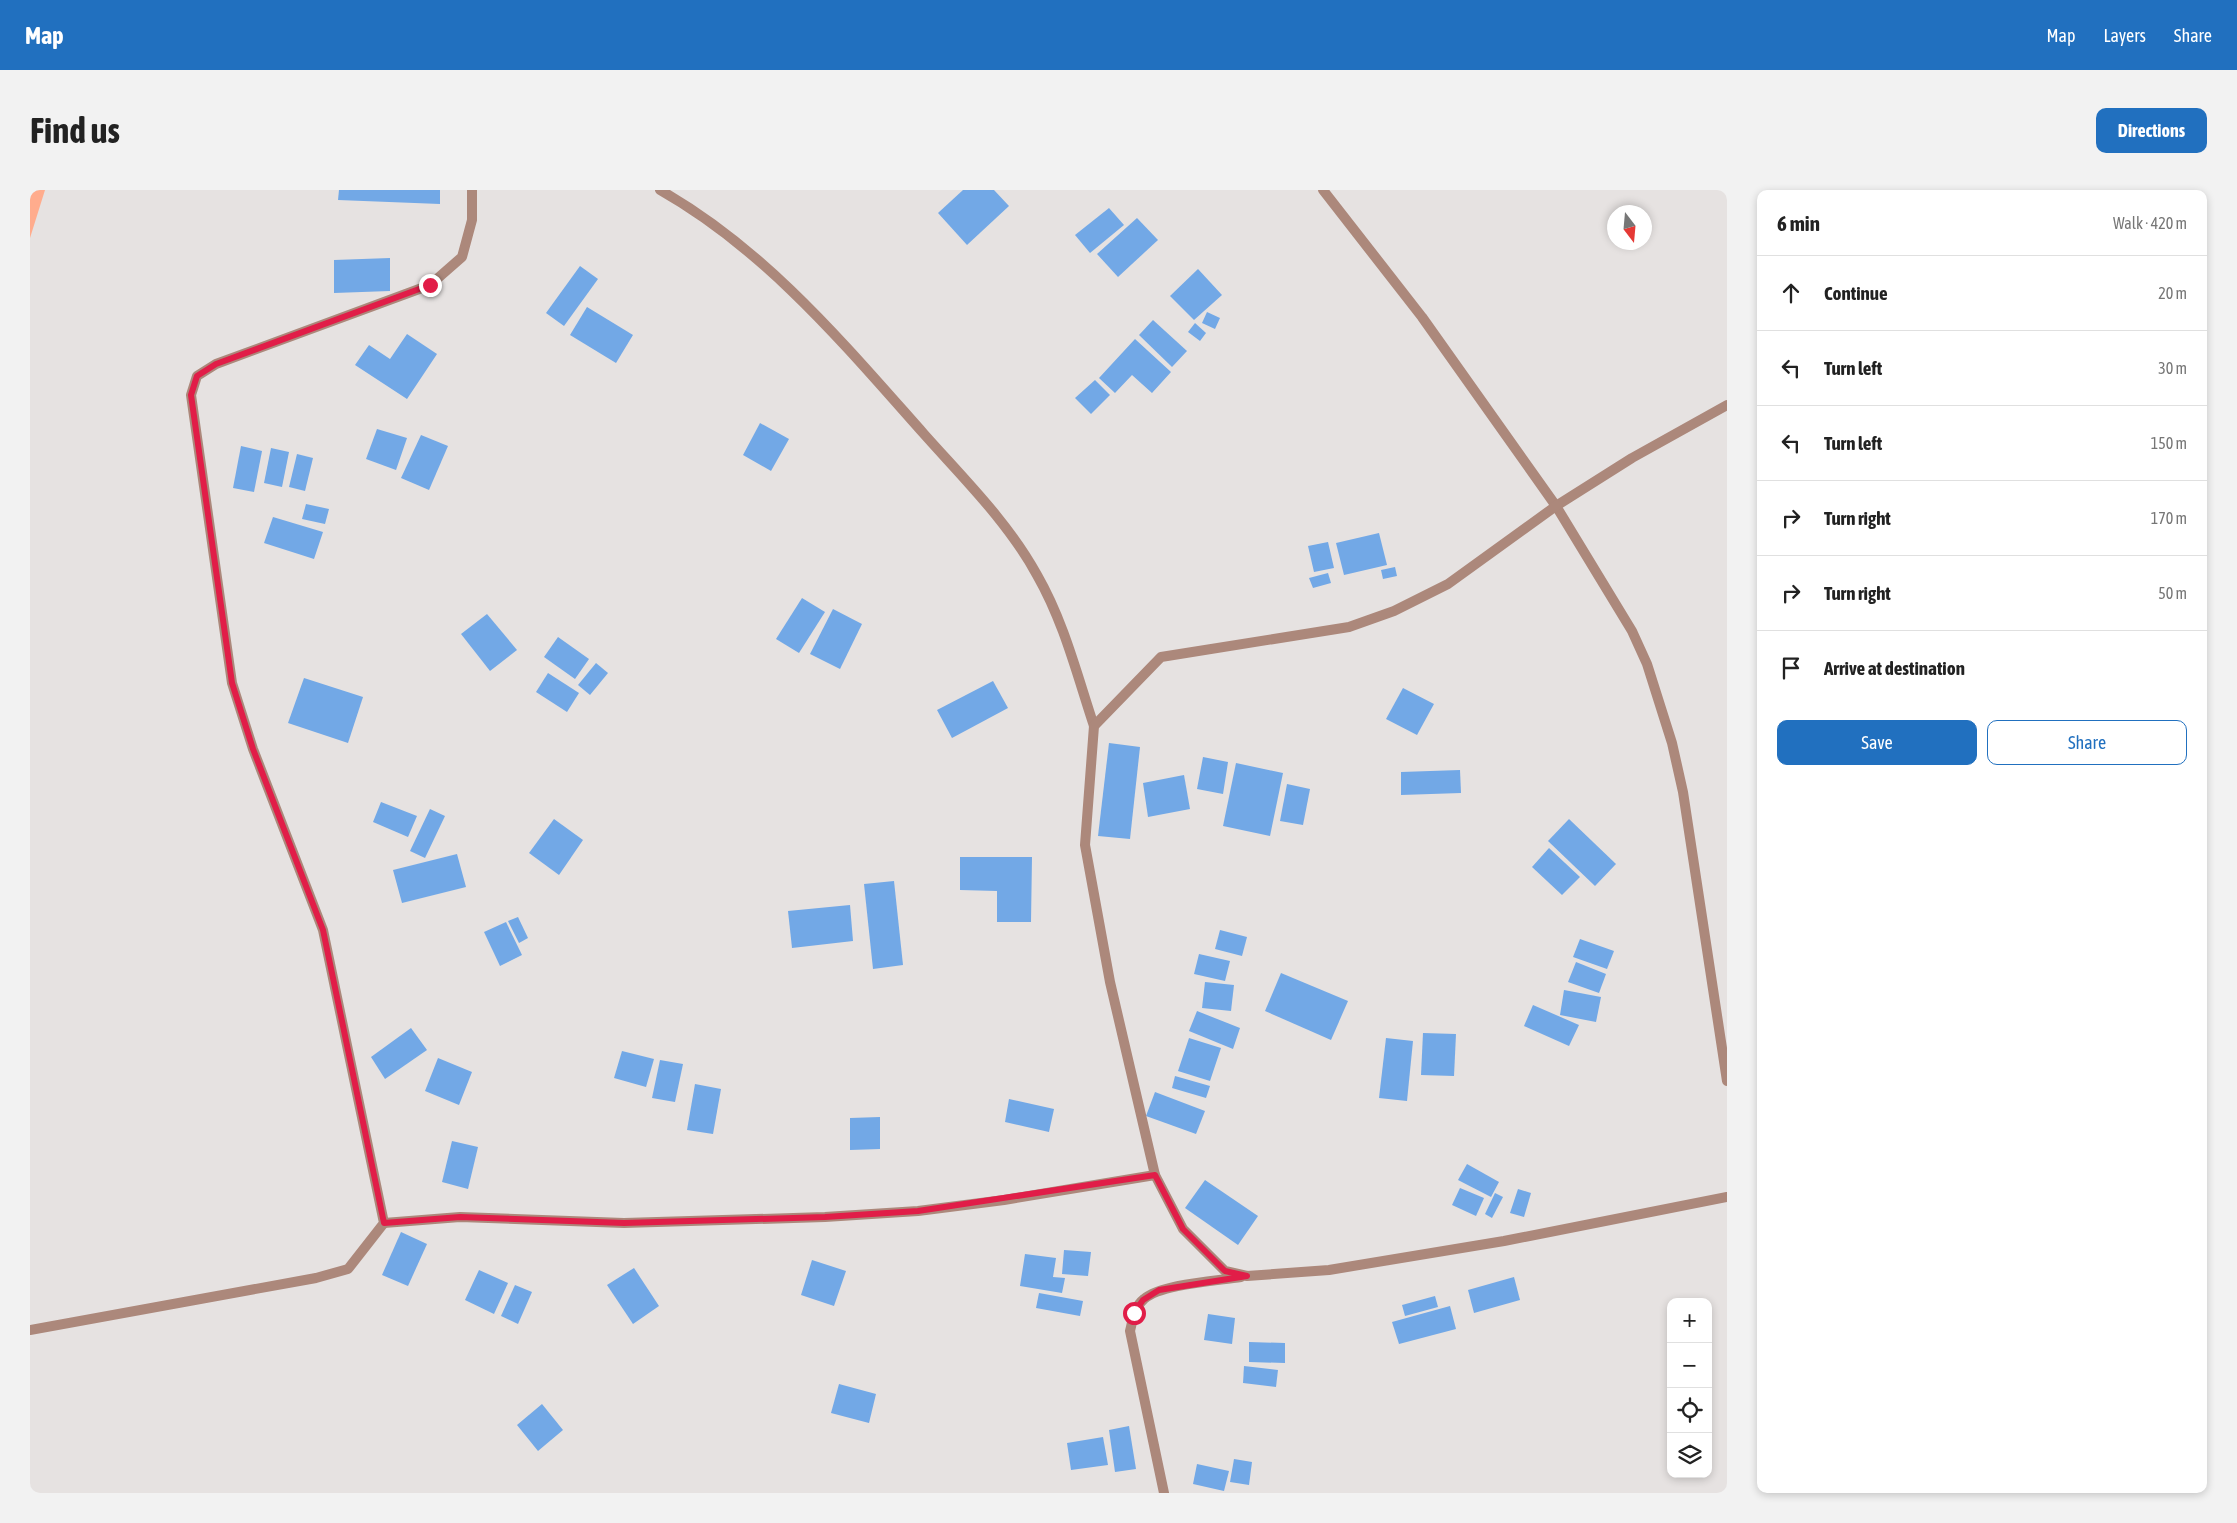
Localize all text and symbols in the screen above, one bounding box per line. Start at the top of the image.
text: Map [25,22,64,49]
text: Map [2046,25,2075,46]
text: Layers [2103,25,2146,46]
text: Share [2174,25,2212,46]
button: Directions [2096,108,2207,153]
text: Find us [30,110,120,150]
north arrow [1607,205,1652,250]
text: 6 min [1777,211,1820,235]
text: Walk · 420 m [2113,214,2187,232]
route end [419,274,442,297]
icon: ahead [1777,279,1805,307]
text: Continue [1824,282,1888,304]
text: 20 m [2158,284,2187,302]
icon: left [1777,354,1805,382]
text: Turn left [1824,357,1882,379]
text: 30 m [2158,359,2187,377]
icon: left [1777,429,1805,457]
text: Turn left [1824,432,1882,454]
text: 150 m [2151,434,2187,452]
icon: right [1777,504,1805,532]
text: Turn right [1824,507,1891,529]
text: 170 m [2151,509,2187,527]
icon: right [1777,579,1805,607]
text: Turn right [1824,582,1891,604]
text: 50 m [2158,584,2187,602]
icon: arrive [1777,654,1805,682]
text: Arrive at destination [1824,657,1965,679]
button: Save [1777,720,1977,765]
button: Share [1987,720,2187,765]
map controls [1667,1298,1712,1478]
button: + [1667,1298,1712,1343]
route start [1123,1302,1146,1325]
button: − [1667,1343,1712,1388]
button: locate [1667,1388,1712,1433]
button: layers [1667,1433,1712,1478]

